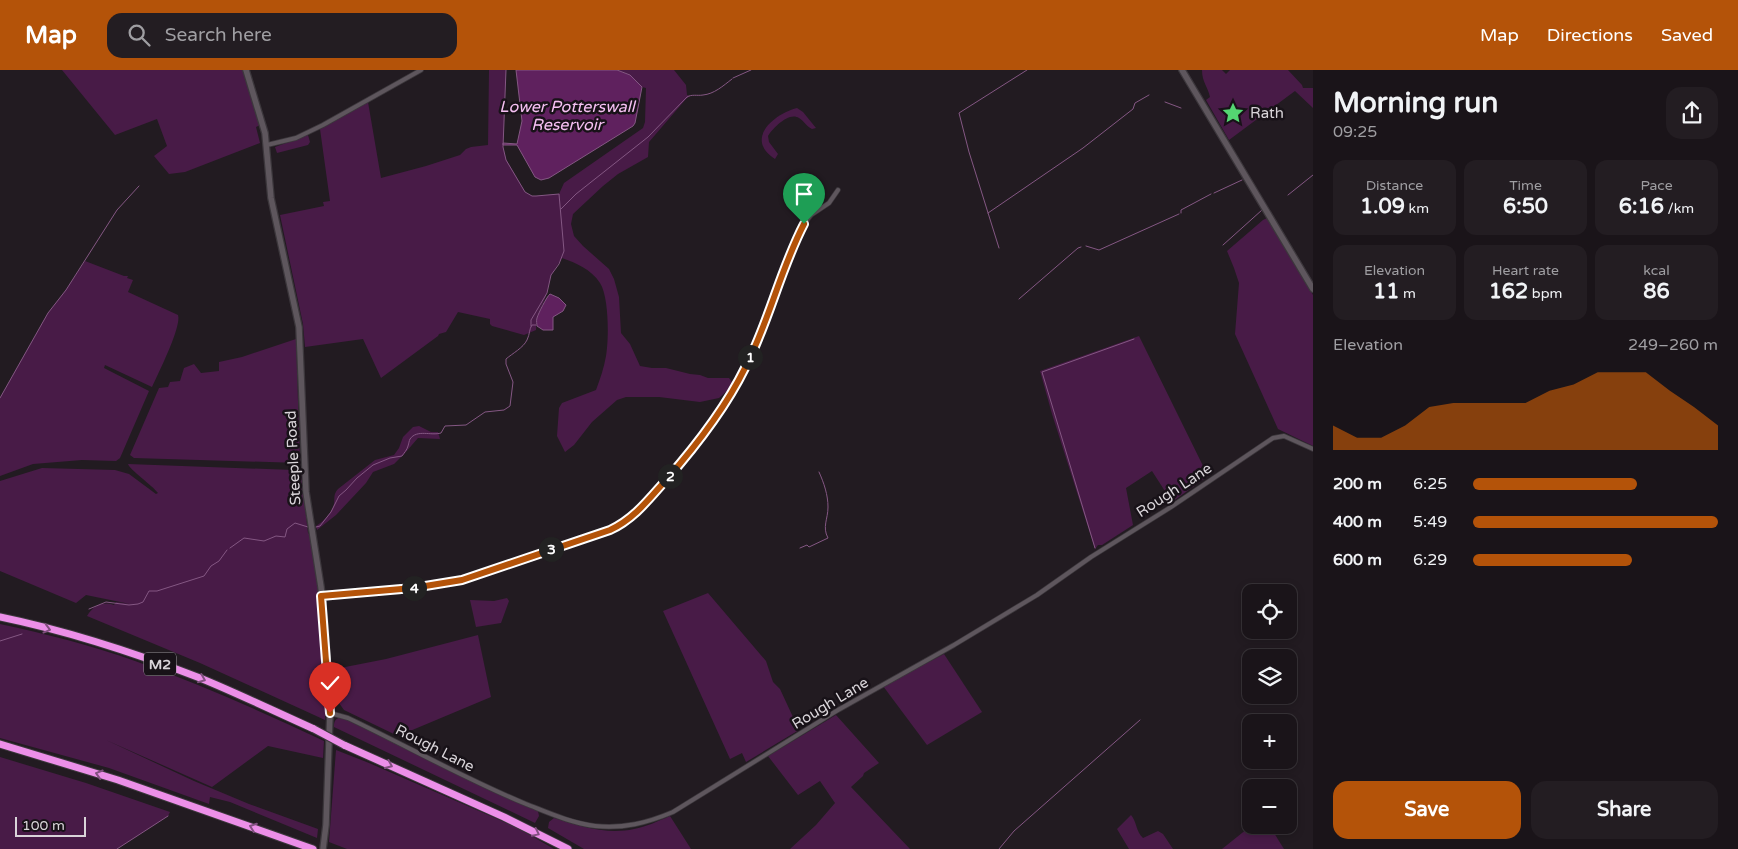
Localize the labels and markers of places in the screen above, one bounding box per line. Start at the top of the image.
place icon: Rath [1220,100,1246,126]
place label: Rath [1250,104,1284,122]
pin [783,173,825,224]
pin: 1 [738,344,762,370]
pin: 2 [658,464,682,488]
pin: 3 [538,536,564,562]
pin: 4 [402,576,426,600]
pin [309,662,351,713]

